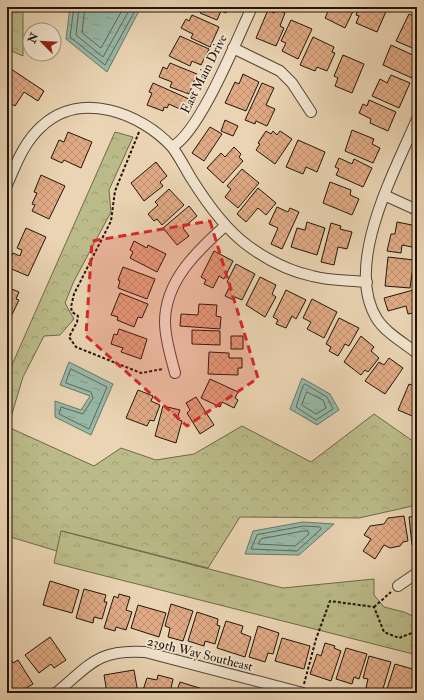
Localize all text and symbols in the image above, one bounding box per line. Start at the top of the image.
north arrow [22,22,62,62]
text: N [25,30,42,46]
street label: East Main Drive [177,31,231,116]
street label: 239th Way Southeast [145,633,255,676]

